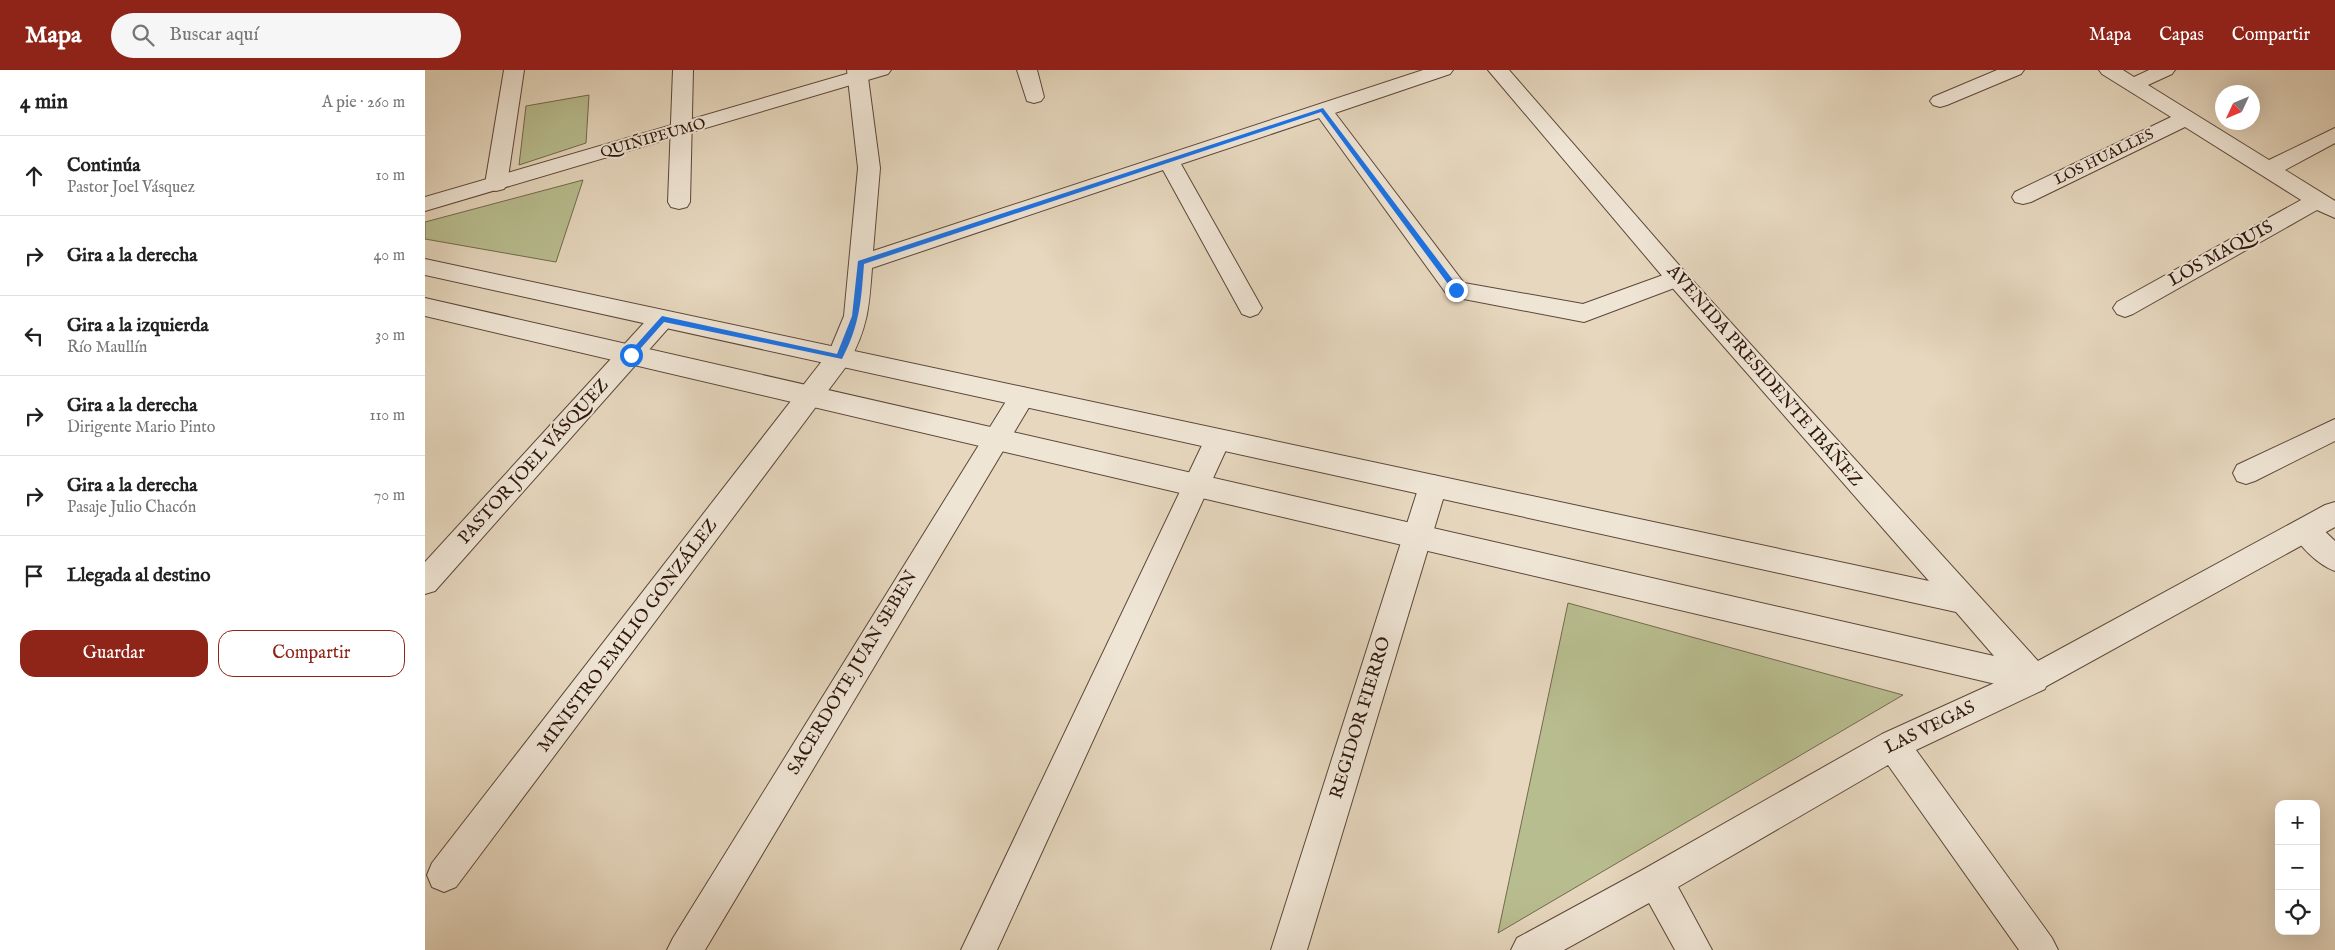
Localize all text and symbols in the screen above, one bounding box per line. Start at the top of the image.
search box [111,13,461,58]
text: Mapa [25,20,81,51]
icon: search [129,21,157,49]
text: Buscar aquí [169,23,258,47]
text: Mapa [2089,24,2131,47]
text: Capas [2159,24,2204,47]
text: Compartir [2232,24,2310,47]
north arrow [2215,85,2260,130]
text: 4 min [20,89,68,116]
text: A pie · 260 m [322,93,405,113]
street label: QUIÑIPEUMO [598,114,708,162]
street label: LOS HUALLES [2051,125,2157,189]
text: Continúa [67,154,141,178]
icon: ahead [20,162,48,190]
text: 10 m [375,166,405,186]
text: Pastor Joel Vásquez [67,178,195,198]
street label: LOS MAQUIS [2165,216,2277,292]
icon: right [20,242,48,270]
text: Gira a la derecha [67,244,197,268]
text: 40 m [373,246,405,266]
street label: AVENIDA PRESIDENTE IBÁÑEZ [1661,258,1869,492]
route end [1445,279,1468,302]
text: Gira a la izquierda [67,314,209,338]
icon: left [20,322,48,350]
text: 30 m [375,326,405,346]
text: Río Maullín [67,338,147,358]
route start [620,344,643,367]
street label: PASTOR JOEL VÁSQUEZ [452,373,615,550]
text: Gira a la derecha [67,394,197,418]
icon: right [20,402,48,430]
text: 110 m [369,406,405,426]
text: Dirigente Mario Pinto [67,418,215,438]
text: Gira a la derecha [67,474,197,498]
icon: right [20,482,48,510]
text: 70 m [374,486,405,506]
text: Pasaje Julio Chacón [67,498,196,518]
street label: MINISTRO EMILIO GONZÁLEZ [531,513,723,757]
icon: arrive [20,562,48,590]
text: Llegada al destino [67,564,210,588]
street label: SACERDOTE JUAN SEBEN [783,566,923,779]
button: Guardar [20,630,208,677]
button: Compartir [218,630,405,677]
street label: REGIDOR FIERRO [1325,634,1397,802]
street label: LAS VEGAS [1881,696,1979,760]
map controls [2275,800,2320,935]
button: + [2275,800,2320,845]
button: − [2275,845,2320,890]
button: locate [2275,890,2320,935]

